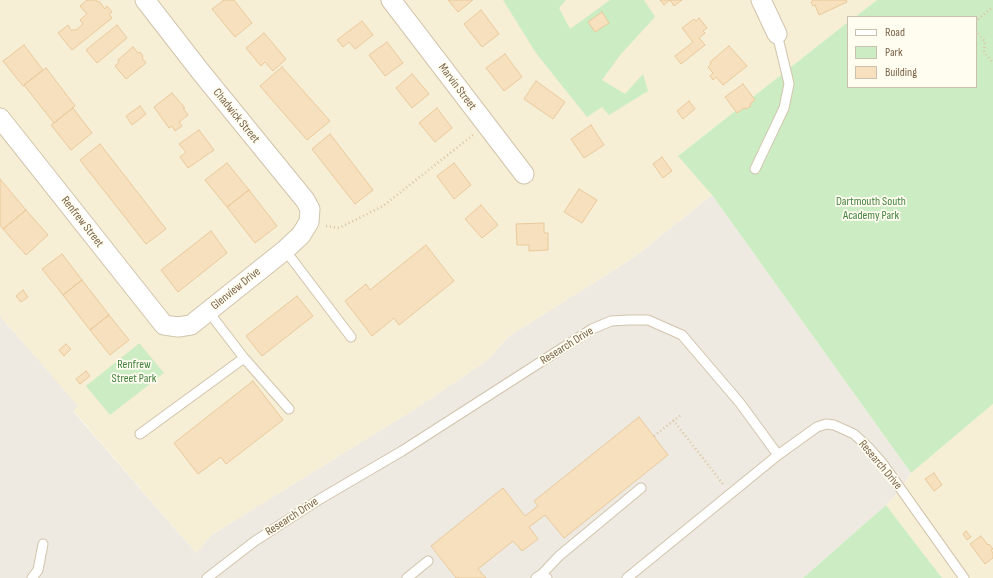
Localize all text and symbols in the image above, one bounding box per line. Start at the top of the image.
legend [847,16,977,88]
text: Road [885,25,905,40]
text: Park [885,45,903,60]
street label: Marvin Street [435,61,479,113]
text: Building [885,65,917,80]
street label: Chadwick Street [210,86,262,146]
street label: Renfrew Street [58,194,106,250]
park label: Dartmouth South Academy Park [836,195,906,223]
street label: Glenview Drive [208,265,264,313]
street label: Research Drive [538,324,596,368]
park label: Renfrew Street Park [112,358,156,386]
street label: Research Drive [855,437,905,493]
street label: Research Drive [263,495,321,539]

